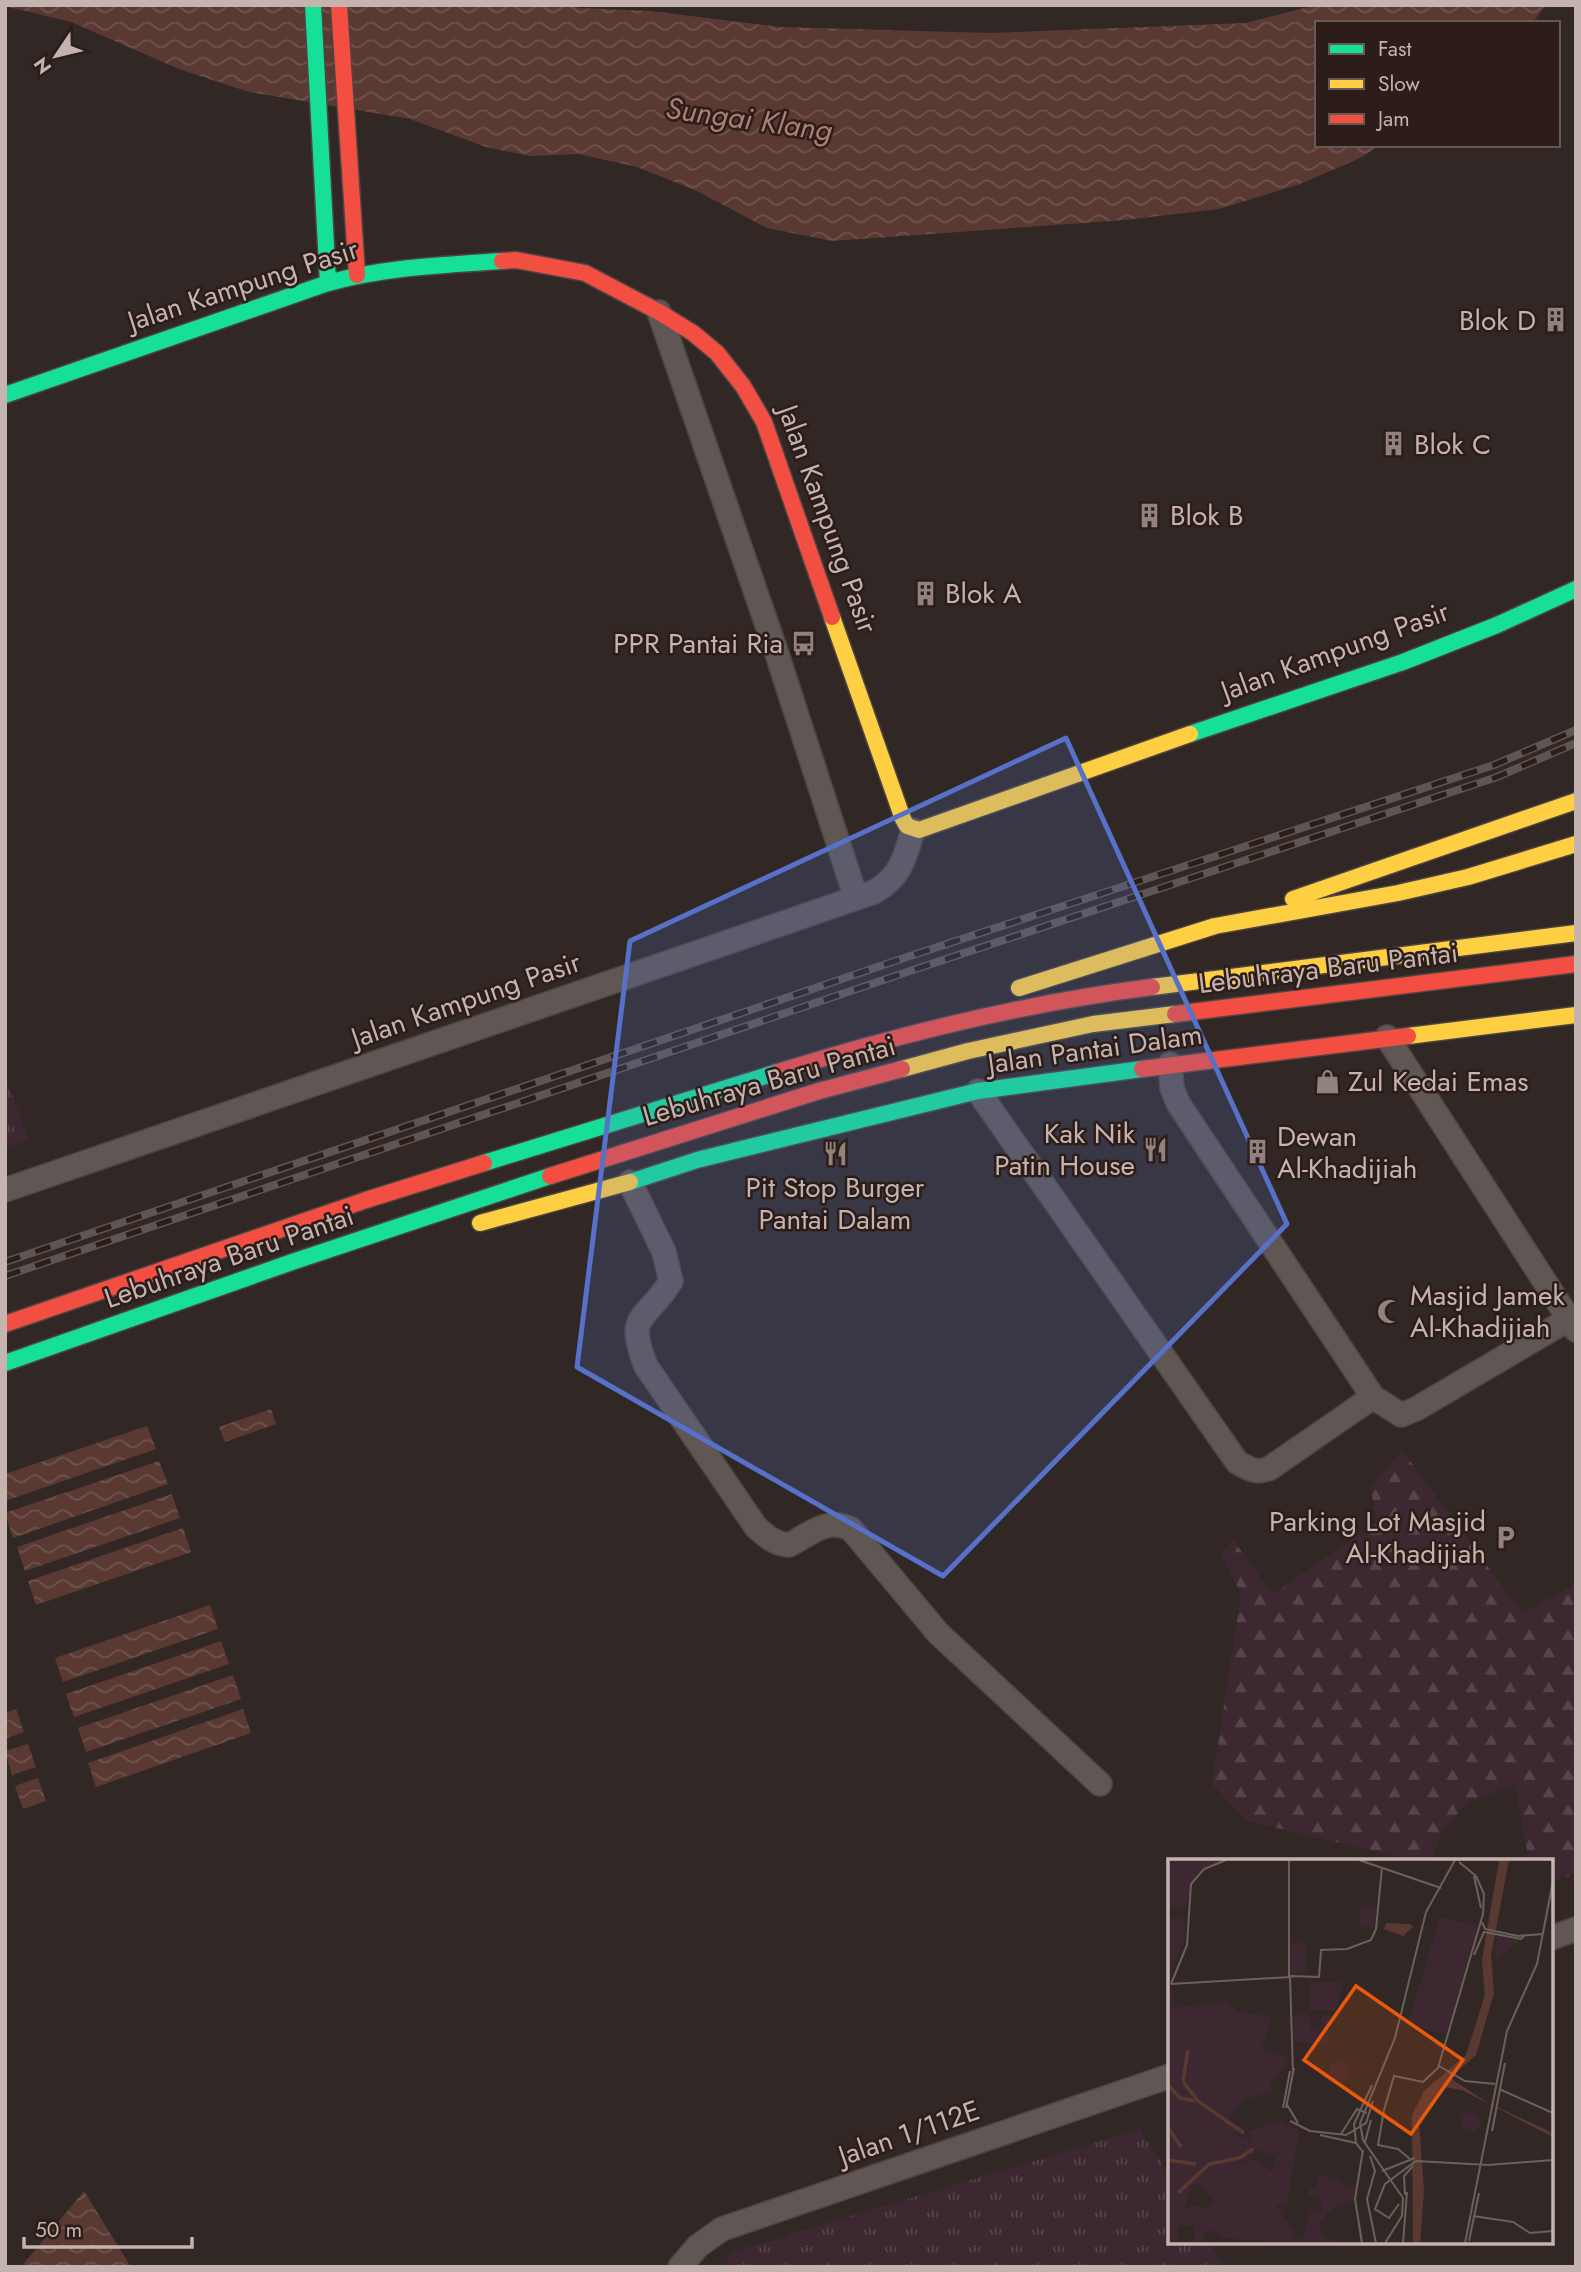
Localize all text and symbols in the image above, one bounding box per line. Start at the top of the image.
north arrow [21,21,91,91]
legend [1315,21,1560,147]
text: Fast [1378,34,1411,64]
text: N [27,52,58,79]
text: Slow [1378,69,1420,99]
water label: Sungai Klang [663,86,836,152]
text: Jam [1375,104,1410,134]
street label: Jalan Kampung Pasir [119,228,364,343]
place label: Blok D [1459,300,1536,341]
building icon: Blok D [1542,306,1570,334]
street label: Jalan Kampung Pasir [766,395,888,639]
place label: Blok C [1414,424,1491,465]
building icon: Blok C [1380,430,1408,458]
place label: Blok B [1170,495,1244,536]
building icon: Blok B [1136,501,1164,529]
place label: Blok A [945,573,1022,614]
building icon: Blok A [911,579,939,607]
street label: Jalan Kampung Pasir [1211,591,1455,713]
place label: PPR Pantai Ria [613,623,783,664]
bus stop icon: PPR Pantai Ria [789,629,817,657]
street label: Lebuhraya Baru Pantai [1196,932,1460,1004]
street label: Jalan Kampung Pasir [342,941,587,1060]
street label: Jalan Pantai Dalam [981,1014,1205,1085]
street label: Lebuhraya Baru Pantai [638,1025,900,1137]
place label: Zul Kedai Emas [1348,1061,1528,1102]
shop icon: Zul Kedai Emas [1314,1067,1342,1095]
place label: Kak Nik Patin House [994,1113,1136,1186]
place label: Dewan Al-Khadijiah [1277,1116,1417,1189]
restaurant icon: Kak Nik Patin House [1141,1135,1169,1163]
building icon: Dewan Al-Khadijiah [1243,1138,1271,1166]
restaurant icon: Pit Stop Burger Pantai Dalam [821,1139,849,1167]
place label: Pit Stop Burger Pantai Dalam [746,1167,925,1240]
street label: Lebuhraya Baru Pantai [99,1195,359,1319]
place label: Masjid Jamek Al-Khadijiah [1410,1275,1566,1348]
mosque icon: Masjid Jamek Al-Khadijiah [1376,1297,1404,1325]
place label: Parking Lot Masjid Al-Khadijiah [1269,1501,1486,1574]
parking icon: Parking Lot Masjid Al-Khadijiah [1492,1523,1520,1551]
inset map [1168,1859,1553,2244]
street label: Jalan 1/112E [829,2090,985,2178]
scale bar [24,2206,192,2250]
text: 50 m [35,2215,82,2245]

